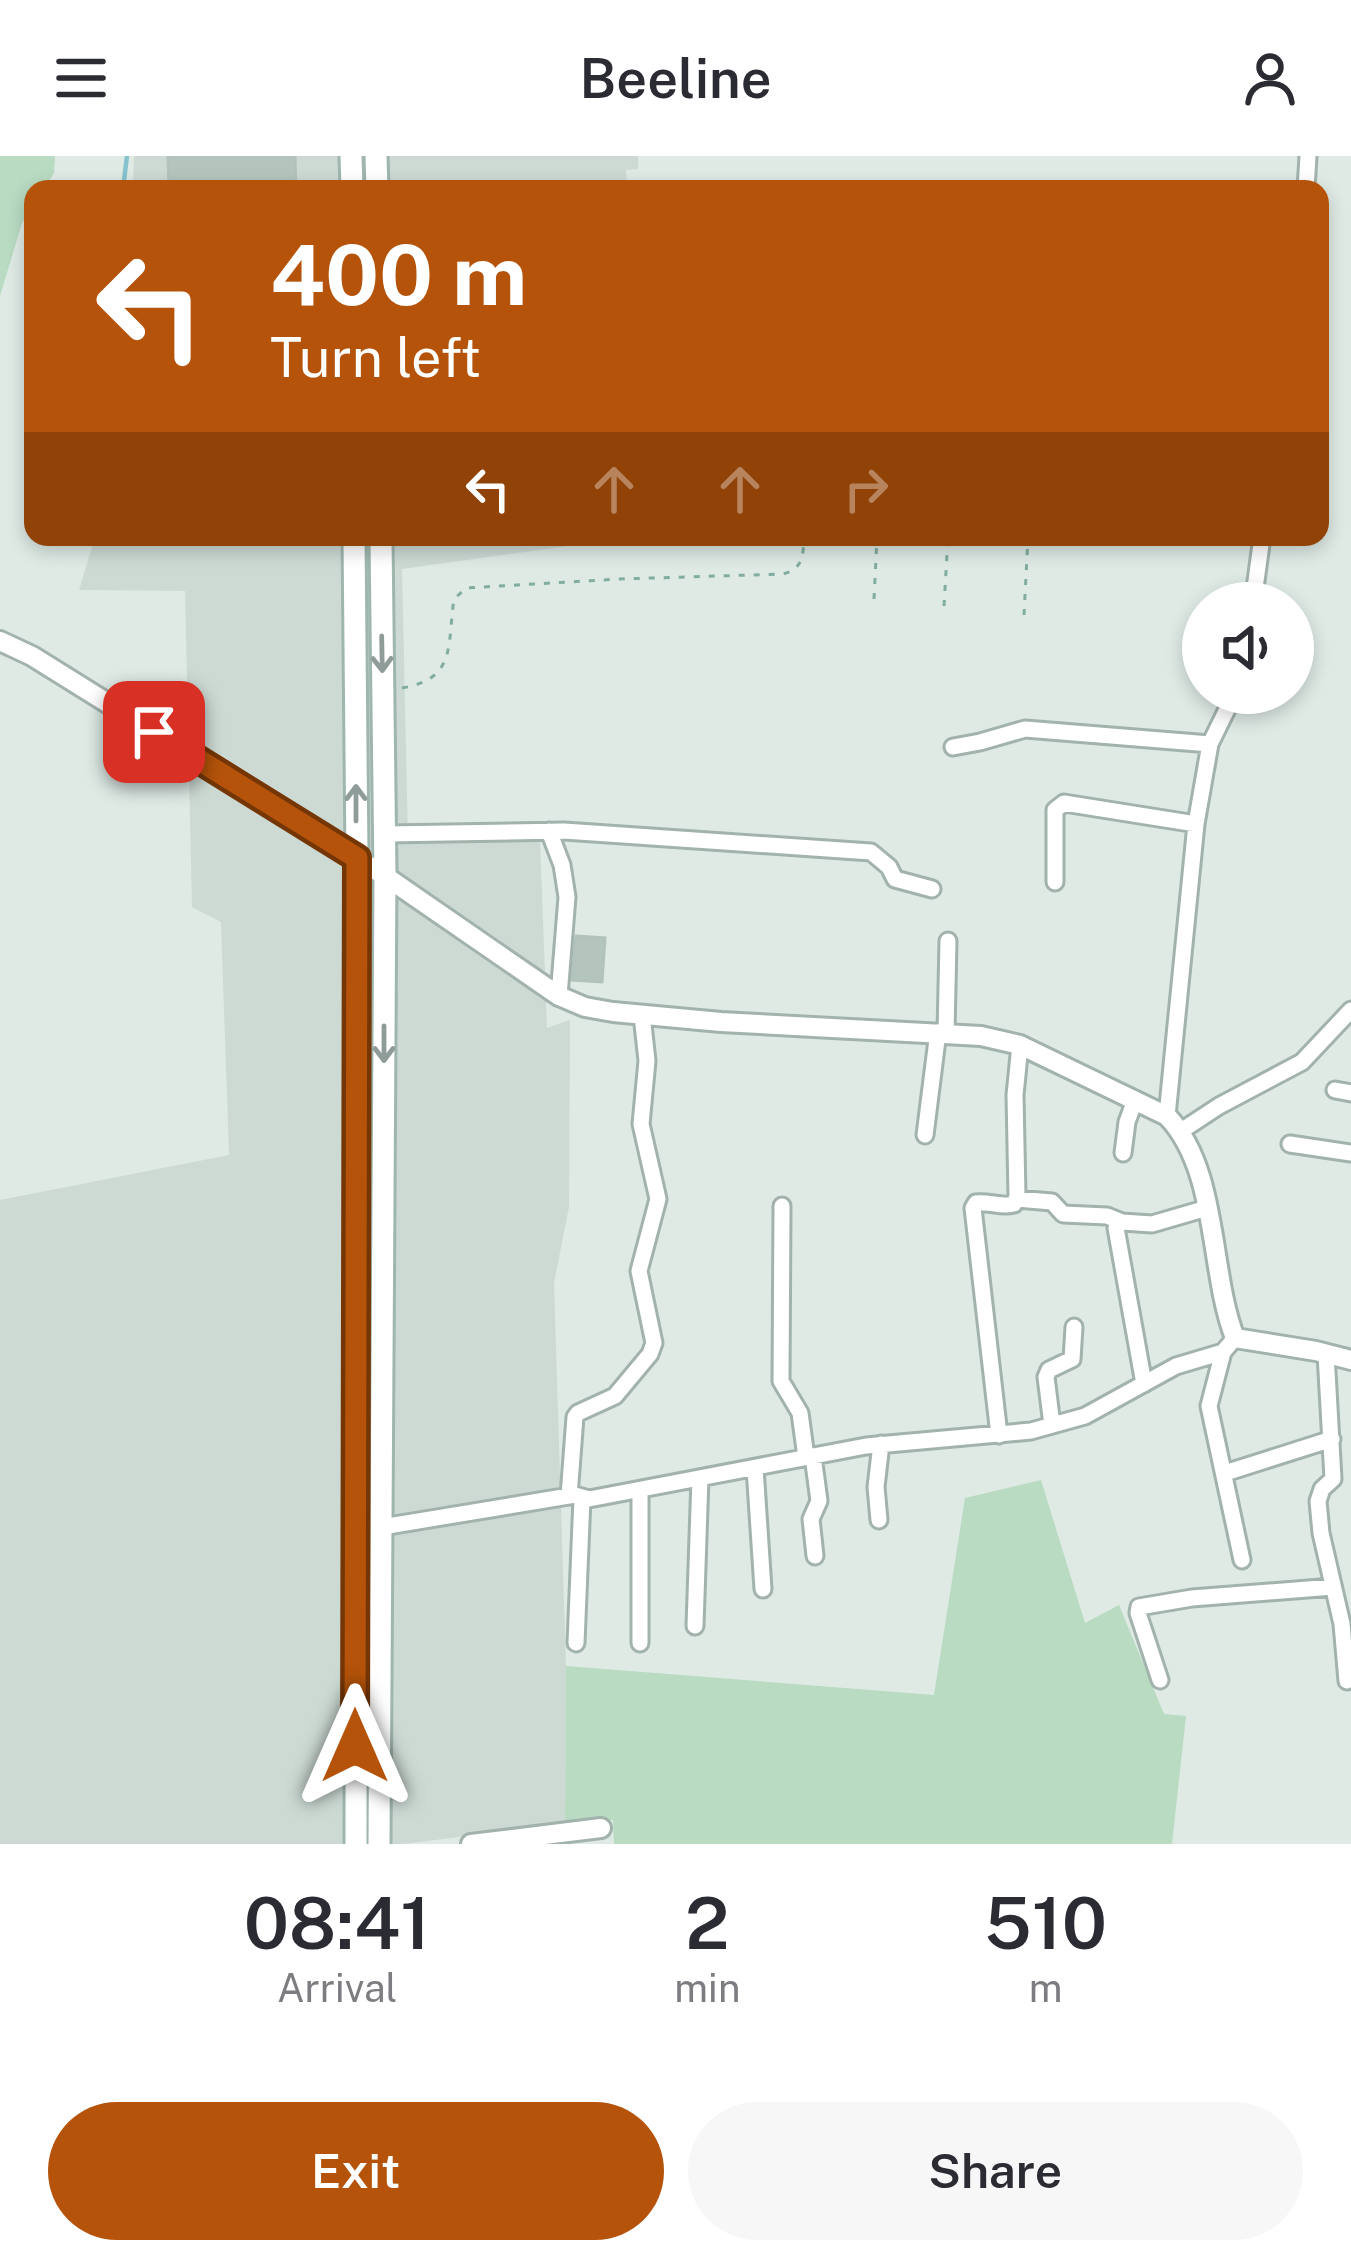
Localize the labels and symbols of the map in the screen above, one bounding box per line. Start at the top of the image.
one-way arrow [371,634,394,673]
pin [103,681,205,783]
one-way arrow [345,784,368,823]
one-way arrow [373,1024,395,1063]
position arrow [292,1683,418,1809]

